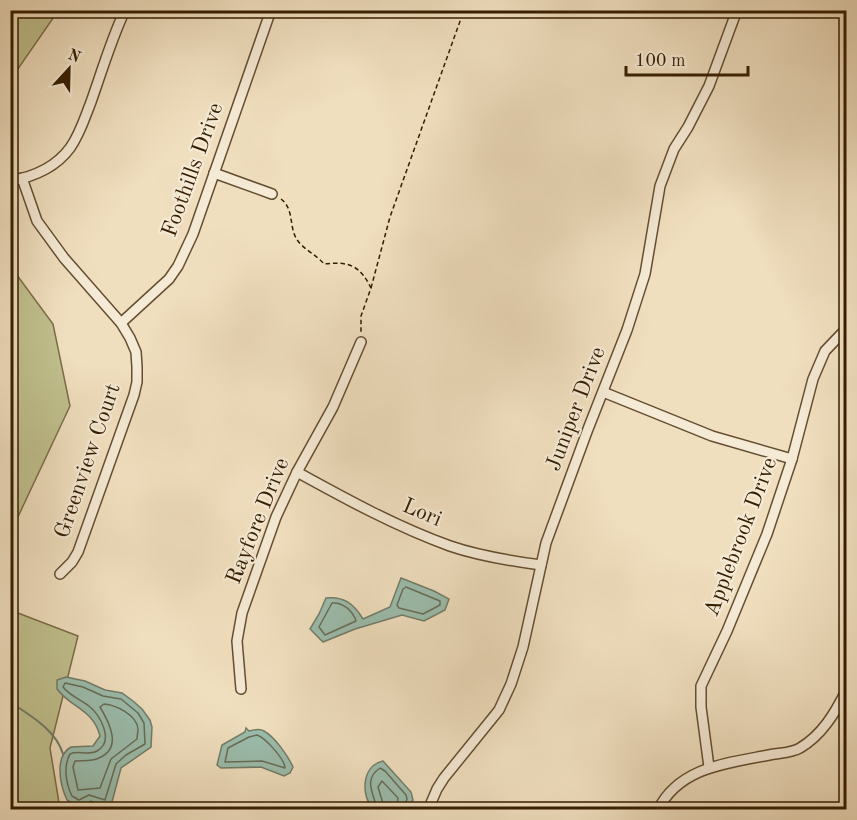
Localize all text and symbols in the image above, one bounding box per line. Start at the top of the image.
north arrow [39,39,99,99]
scale bar [626,39,748,77]
text: N [65,47,83,67]
text: 100 m [635,52,686,70]
street label: Foothills Drive [159,100,227,240]
street label: Juniper Drive [542,344,610,474]
street label: Greenview Court [51,381,125,541]
street label: Rayfore Drive [223,455,293,587]
street label: Applebrook Drive [701,455,781,619]
street label: Lori [399,495,445,531]

